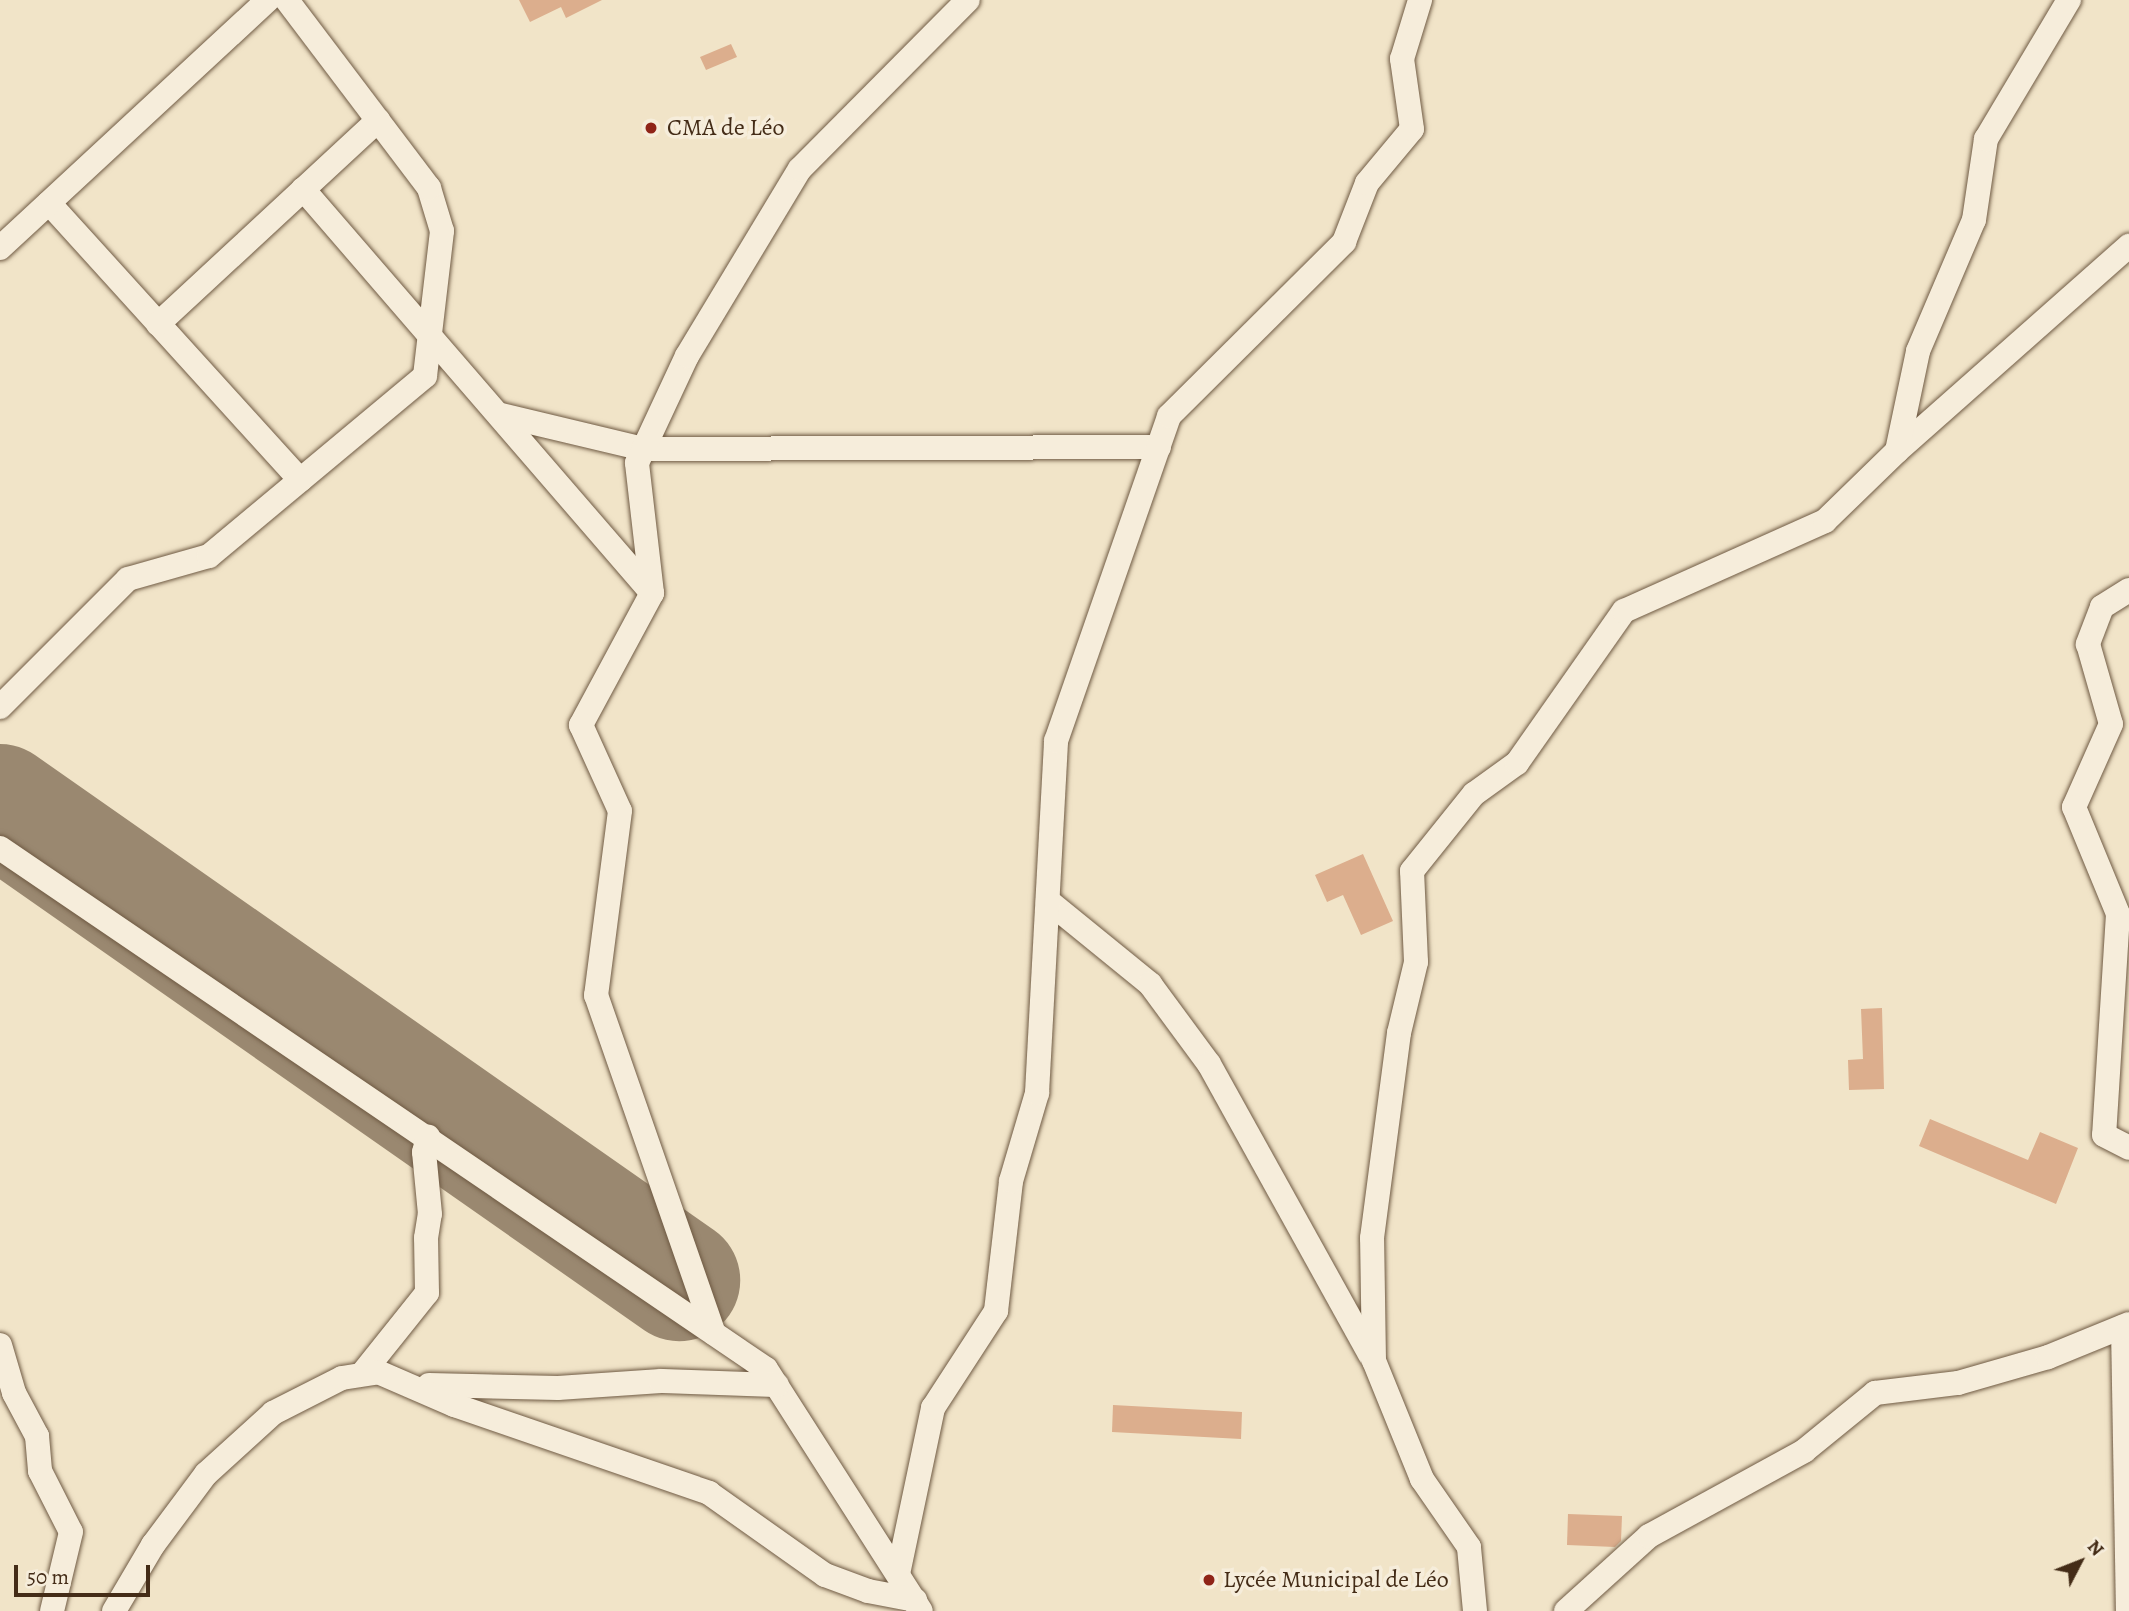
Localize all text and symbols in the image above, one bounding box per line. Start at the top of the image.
place label: CMA de Léo [667,114,784,142]
marker: CMA de Léo [641,118,661,138]
north arrow [2045,1527,2115,1597]
text: N [2081,1534,2110,1562]
scale bar [18,1552,154,1596]
text: 50 m [27,1563,69,1591]
place label: Lycée Municipal de Léo [1223,1566,1449,1594]
marker: Lycée Municipal de Léo [1201,1572,1217,1588]

